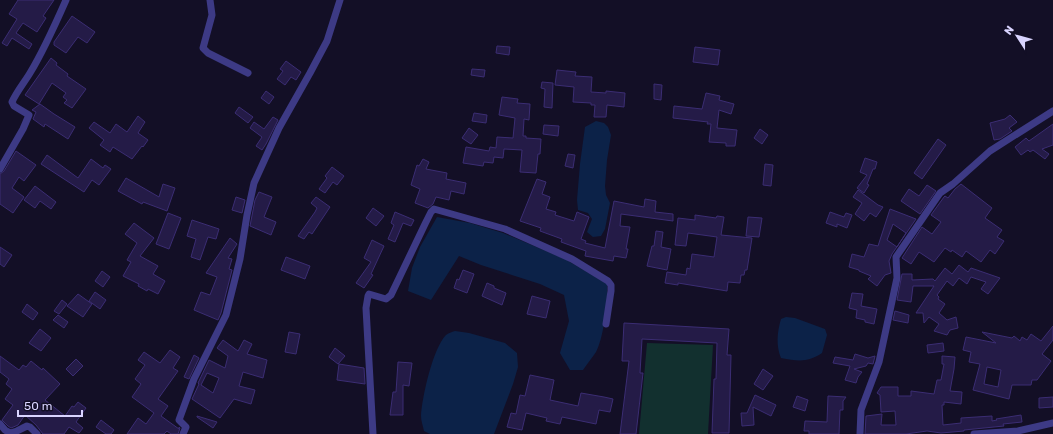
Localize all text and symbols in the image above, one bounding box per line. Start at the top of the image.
north arrow [997,16,1037,56]
text: N [1002,23,1017,37]
scale bar [18,392,82,418]
text: 50 m [24,399,52,413]

